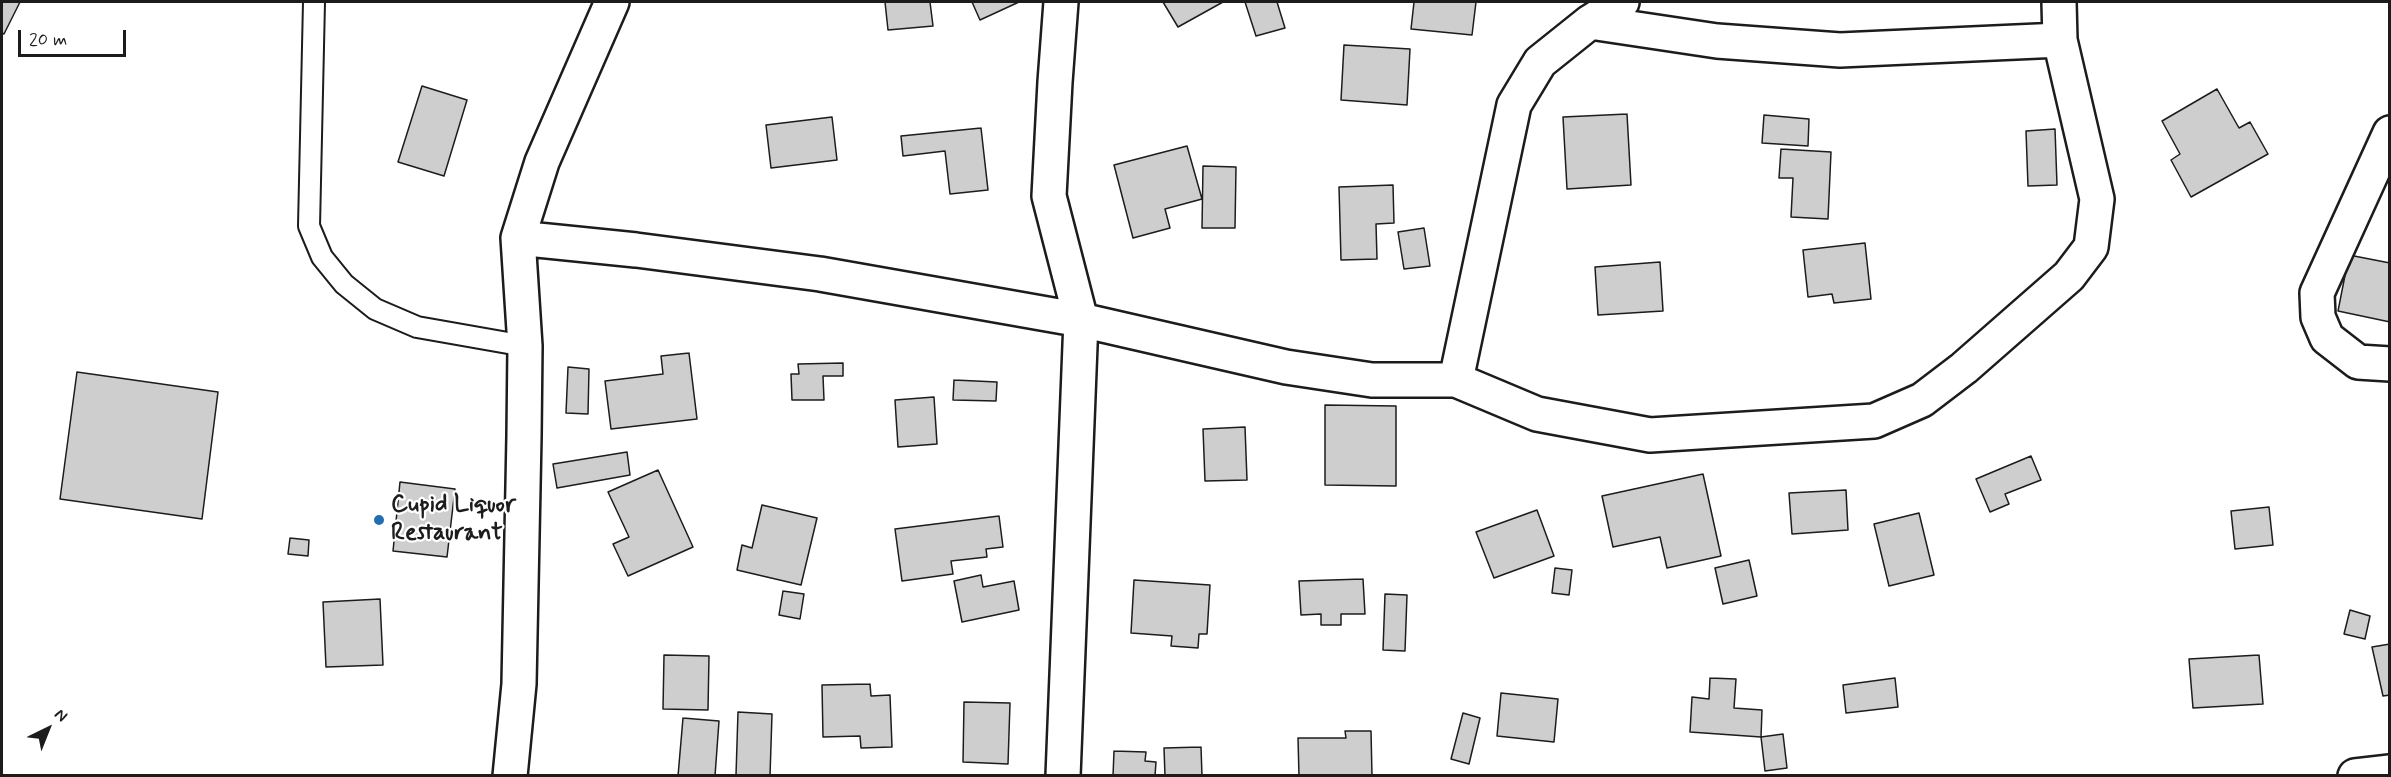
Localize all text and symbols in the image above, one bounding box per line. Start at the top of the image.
scale bar [21,18,129,56]
text: 20 m [29,28,67,52]
place label: Cupid Liquor Restaurant [391,492,516,548]
marker: Cupid Liquor Restaurant [372,513,386,527]
north arrow [18,699,78,759]
text: N [50,704,72,727]

